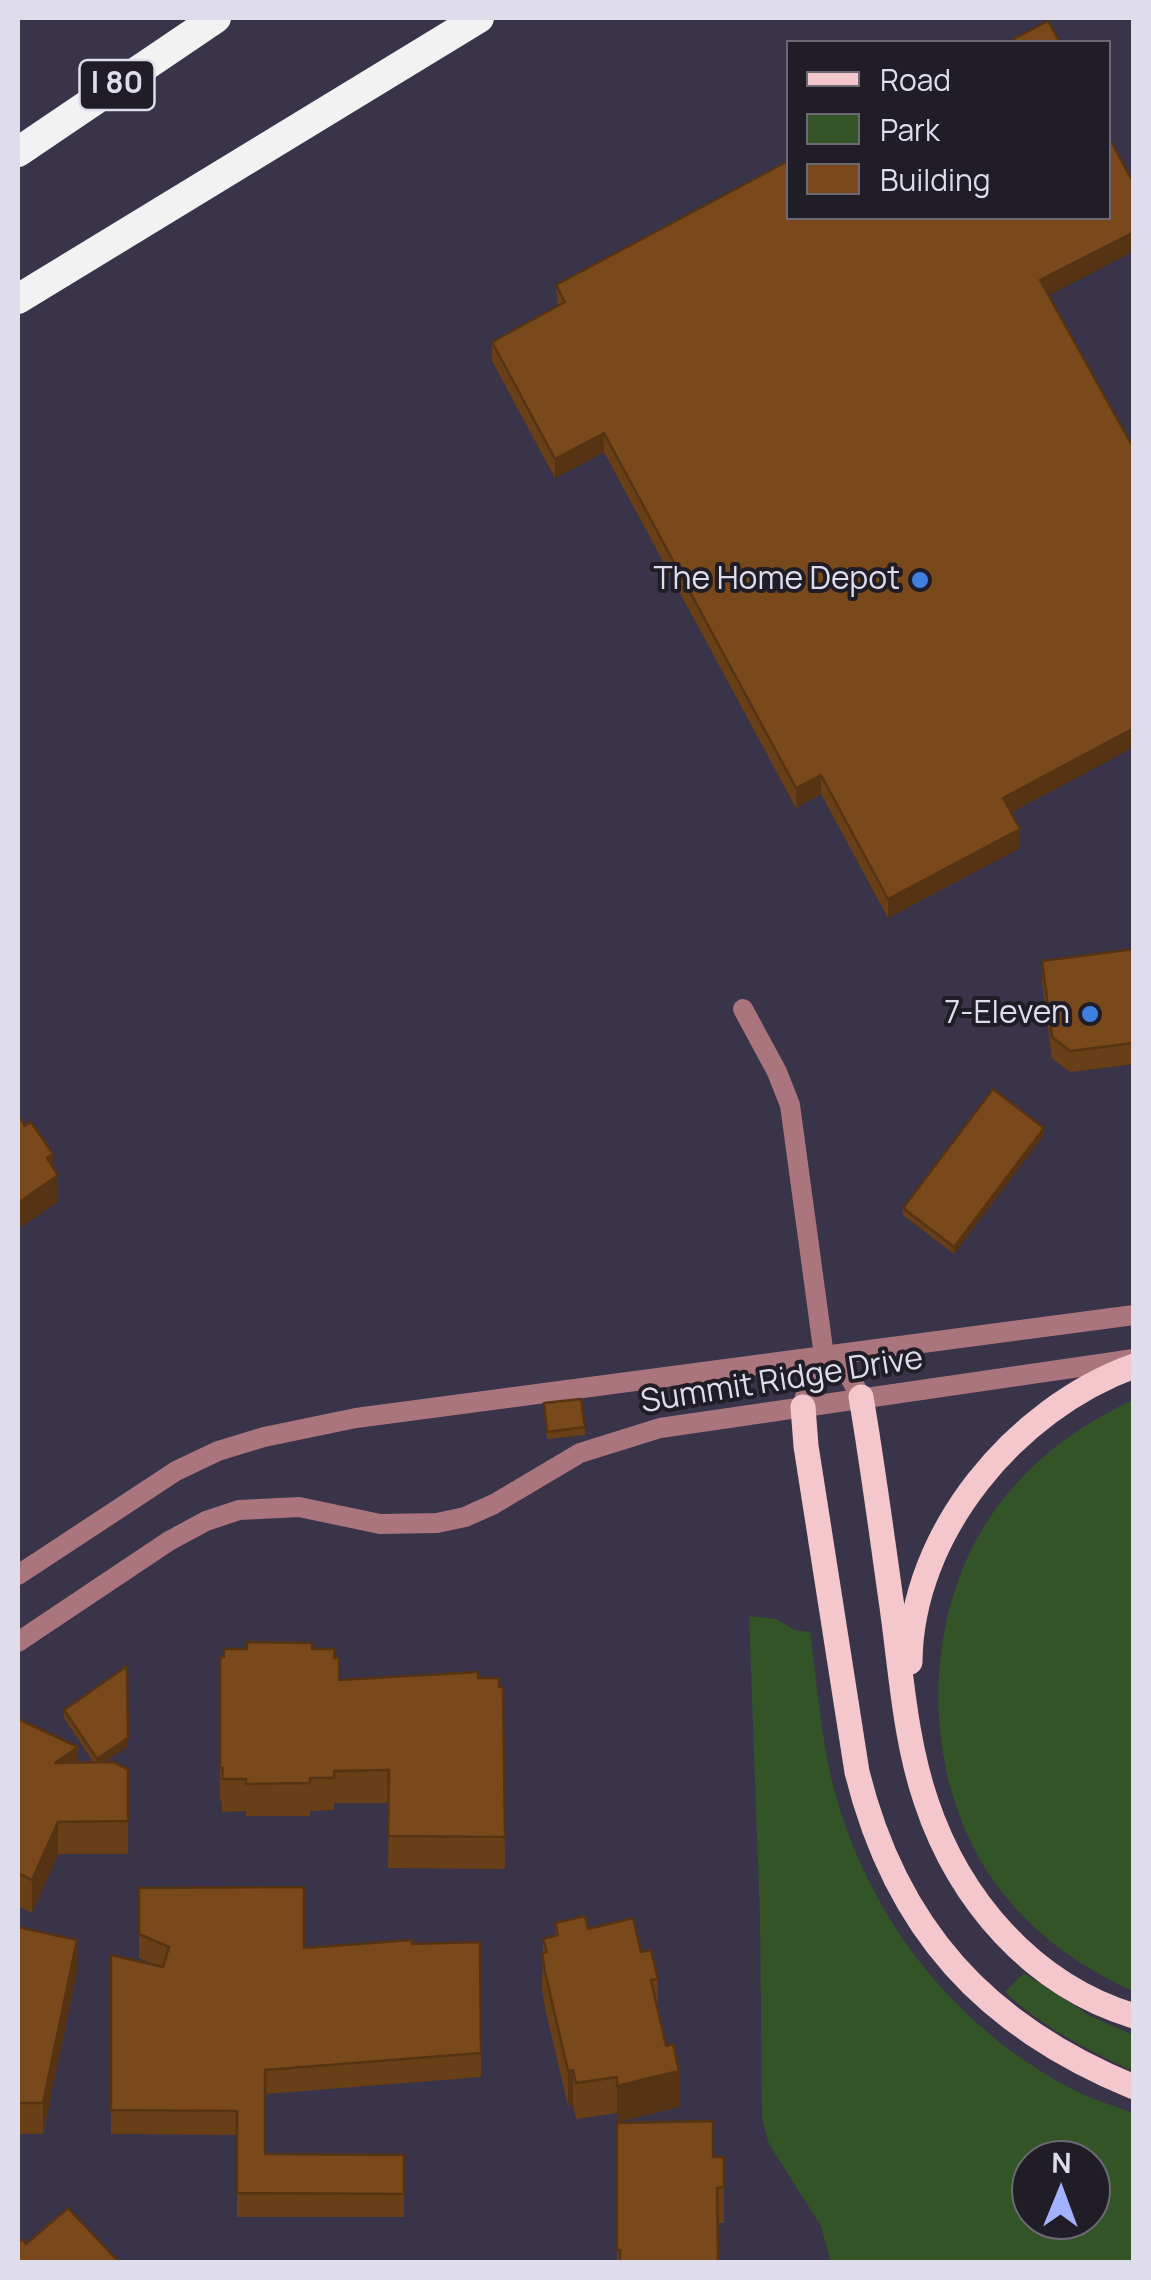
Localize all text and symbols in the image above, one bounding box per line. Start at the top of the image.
legend [786,40,1111,220]
text: Road [880,59,951,100]
road number: I 80 [80,60,154,110]
text: Park [880,109,940,150]
text: Building [880,159,991,200]
place label: The Home Depot [653,561,900,599]
marker: The Home Depot [909,569,931,591]
place label: 7-Eleven [944,995,1070,1033]
marker: 7-Eleven [1079,1003,1101,1025]
street label: Summit Ridge Drive [638,1340,926,1422]
north arrow [1011,2140,1111,2240]
text: N [1051,2143,1072,2181]

